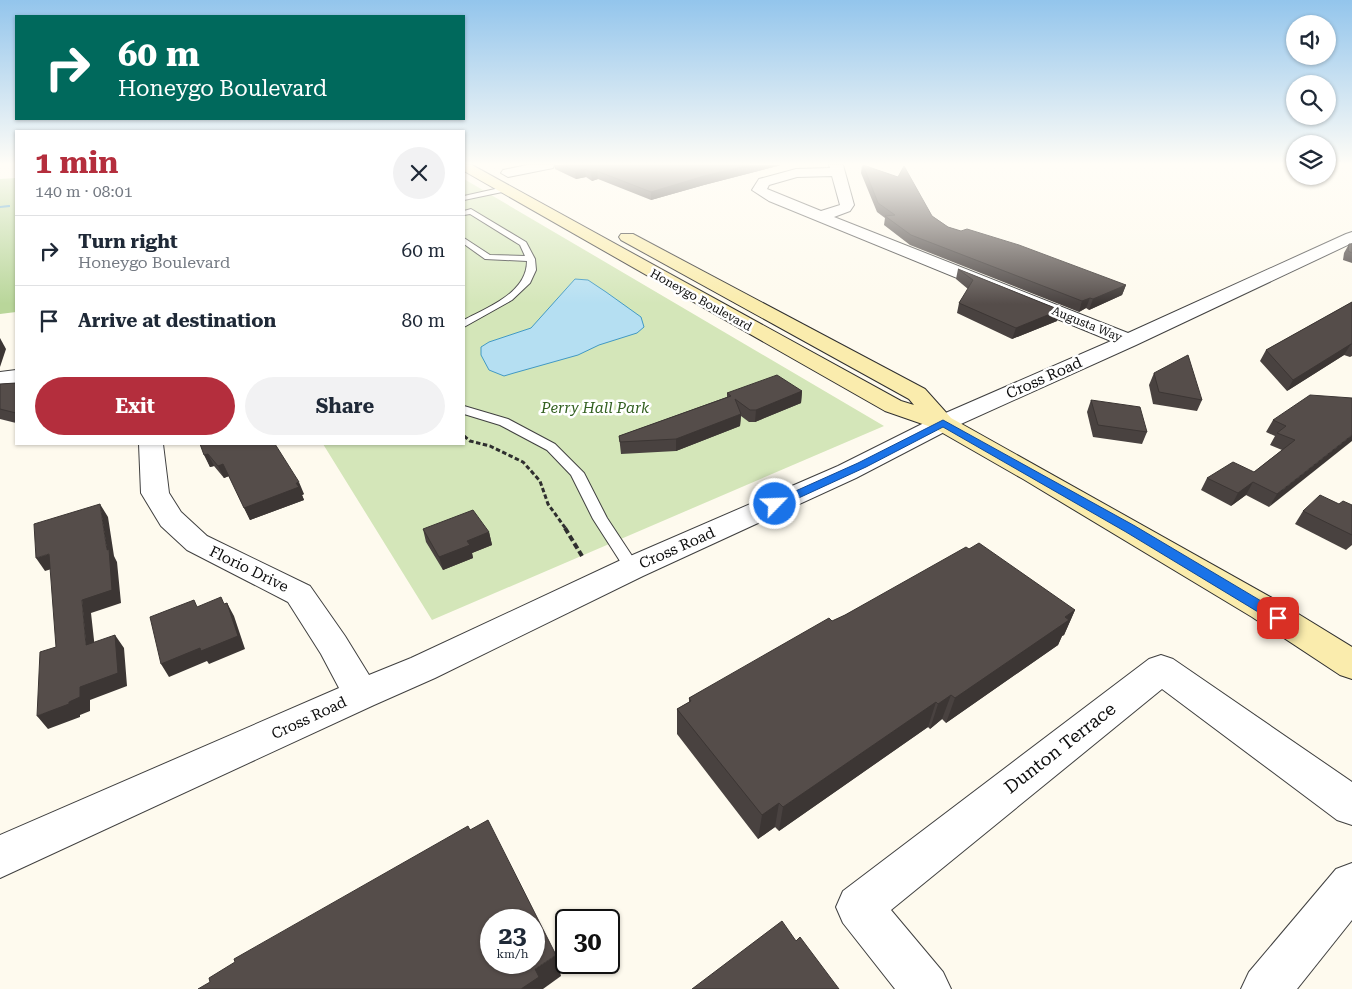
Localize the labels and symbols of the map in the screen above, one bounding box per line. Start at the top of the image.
street label: Honeygo Boulevard [648,266,755,334]
street label: Augusta Way [1050,304,1125,345]
street label: Cross Road [1003,353,1085,403]
park label: Perry Hall Park [540,399,650,417]
position arrow [748,477,800,529]
street label: Cross Road [636,523,718,573]
street label: Florio Drive [206,542,292,596]
pin [1257,597,1299,639]
street label: Cross Road [269,693,350,743]
street label: Dunton Terrace [1000,698,1120,798]
speed limit sign: 30 [555,909,620,974]

